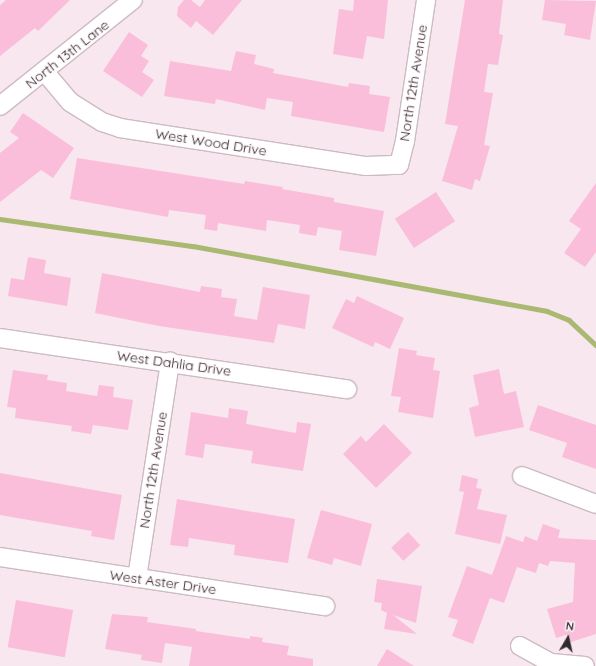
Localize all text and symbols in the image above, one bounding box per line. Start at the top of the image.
street label: North 13th Lane [22,16,112,92]
street label: North 12th Avenue [395,23,431,143]
street label: West Wood Drive [154,125,268,159]
street label: West Dahlia Drive [116,347,232,379]
street label: North 12th Avenue [135,410,171,530]
street label: West Aster Drive [109,566,217,598]
north arrow [548,618,588,658]
text: N [565,619,575,634]

